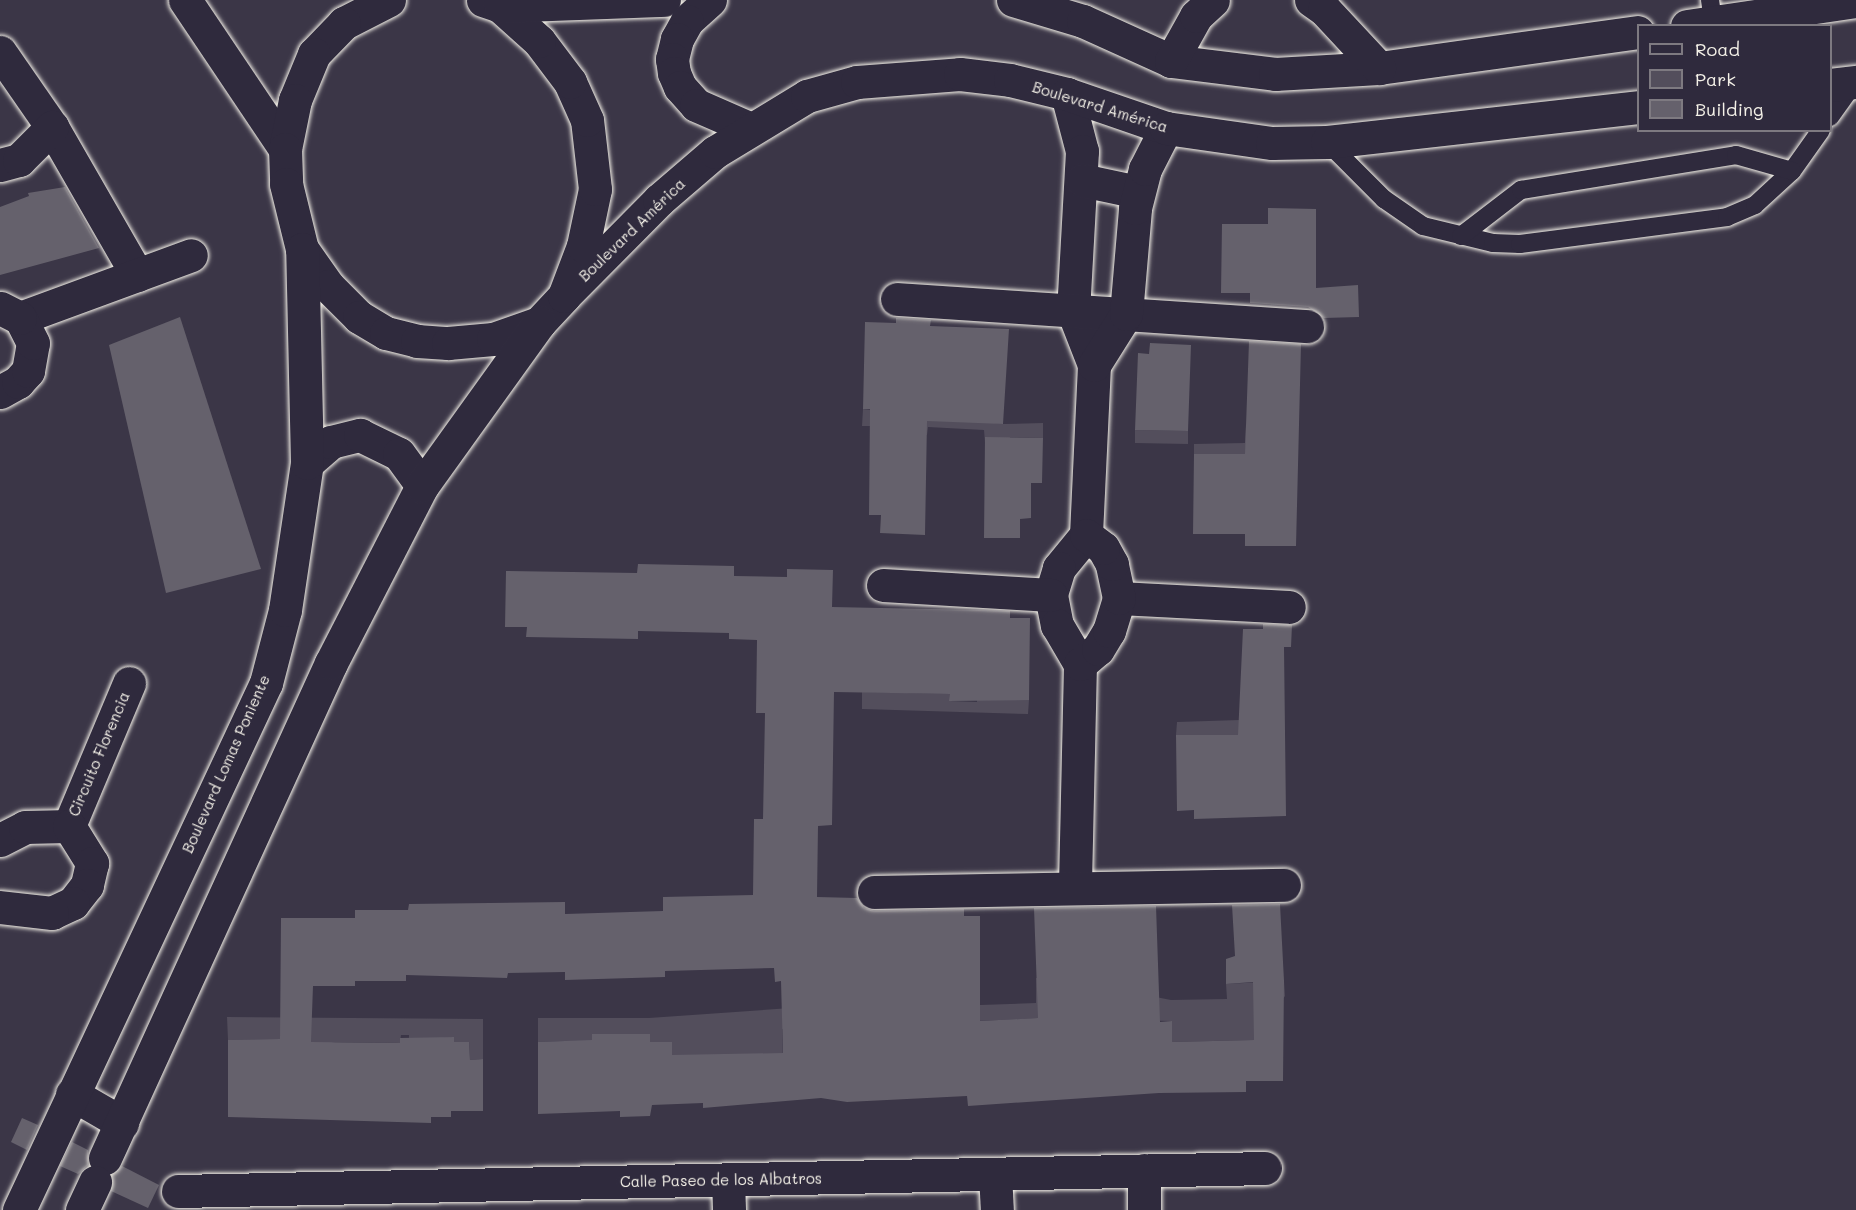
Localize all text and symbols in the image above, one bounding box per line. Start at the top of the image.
legend [1637,24,1832,132]
text: Road [1695,37,1740,61]
text: Park [1695,67,1736,91]
street label: Boulevard América [1030,78,1170,136]
text: Building [1695,97,1763,121]
street label: Boulevard América [575,175,689,285]
street label: Boulevard Lomas Poniente [178,672,274,856]
street label: Circuito Florencia [65,689,133,819]
street label: Calle Paseo de los Albatros [620,1169,822,1191]

